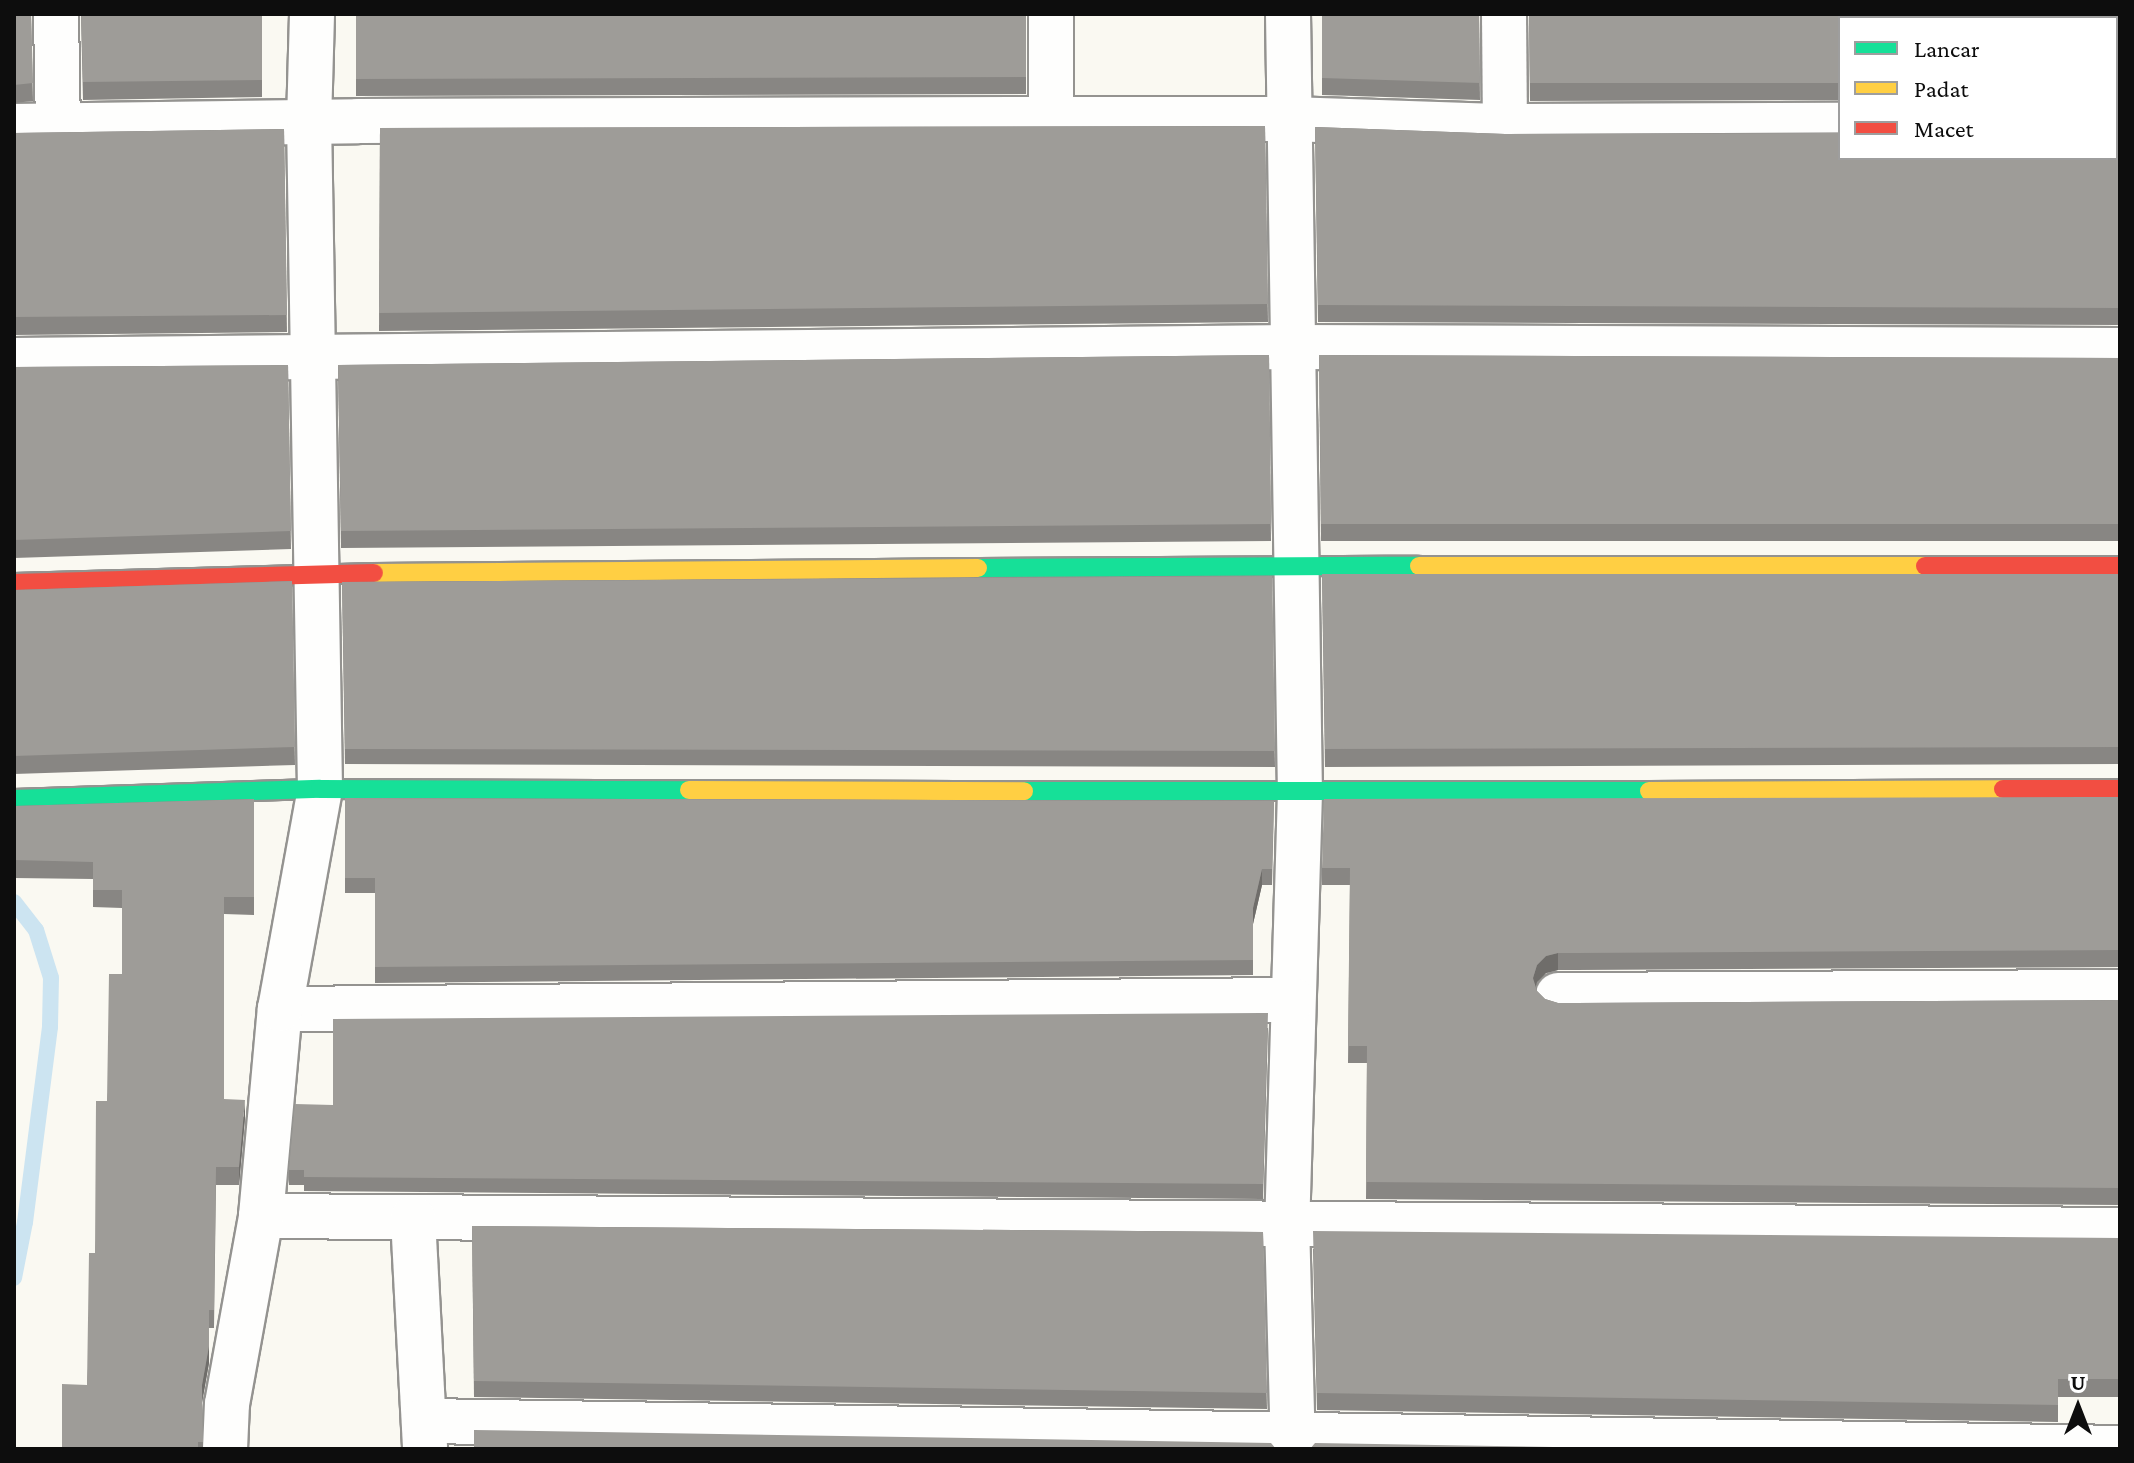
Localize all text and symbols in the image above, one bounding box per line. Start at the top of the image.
legend [1838,16,2118,160]
text: Lancar [1914,35,1980,62]
text: Padat [1914,75,1969,102]
text: Macet [1914,115,1973,142]
north arrow [2038,1367,2118,1447]
text: U [2070,1370,2086,1395]

